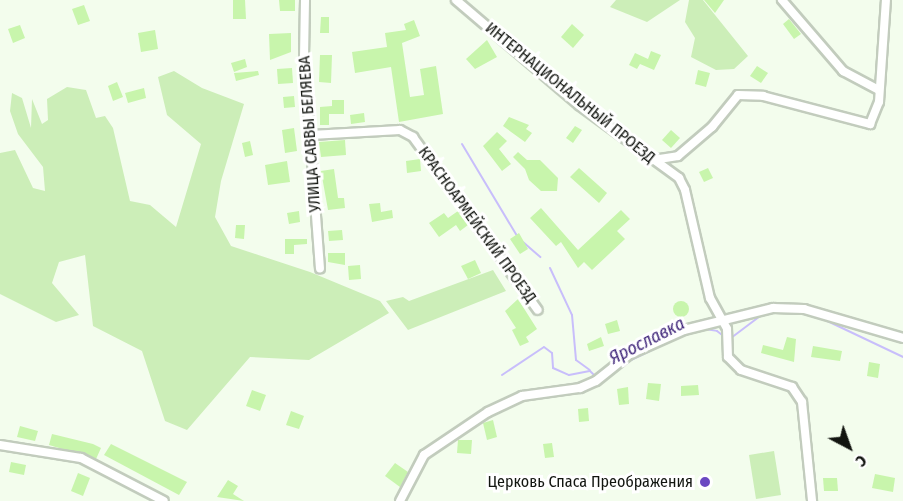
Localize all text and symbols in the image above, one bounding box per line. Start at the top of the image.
street label: ИНТЕРНАЦИОНАЛЬНЫЙ ПРОЕЗД [481,19,659,167]
street label: УЛИЦА САВВЫ БЕЛЯЕВА [295,55,325,213]
street label: КРАСНОАРМЕЙСКИЙ ПРОЕЗД [414,143,540,307]
water label: Ярославка [606,313,688,369]
north arrow [819,417,879,477]
text: С [852,451,871,471]
place label: Церковь Спаса Преображения [487,472,693,492]
marker: Церковь Спаса Преображения [698,475,712,489]

